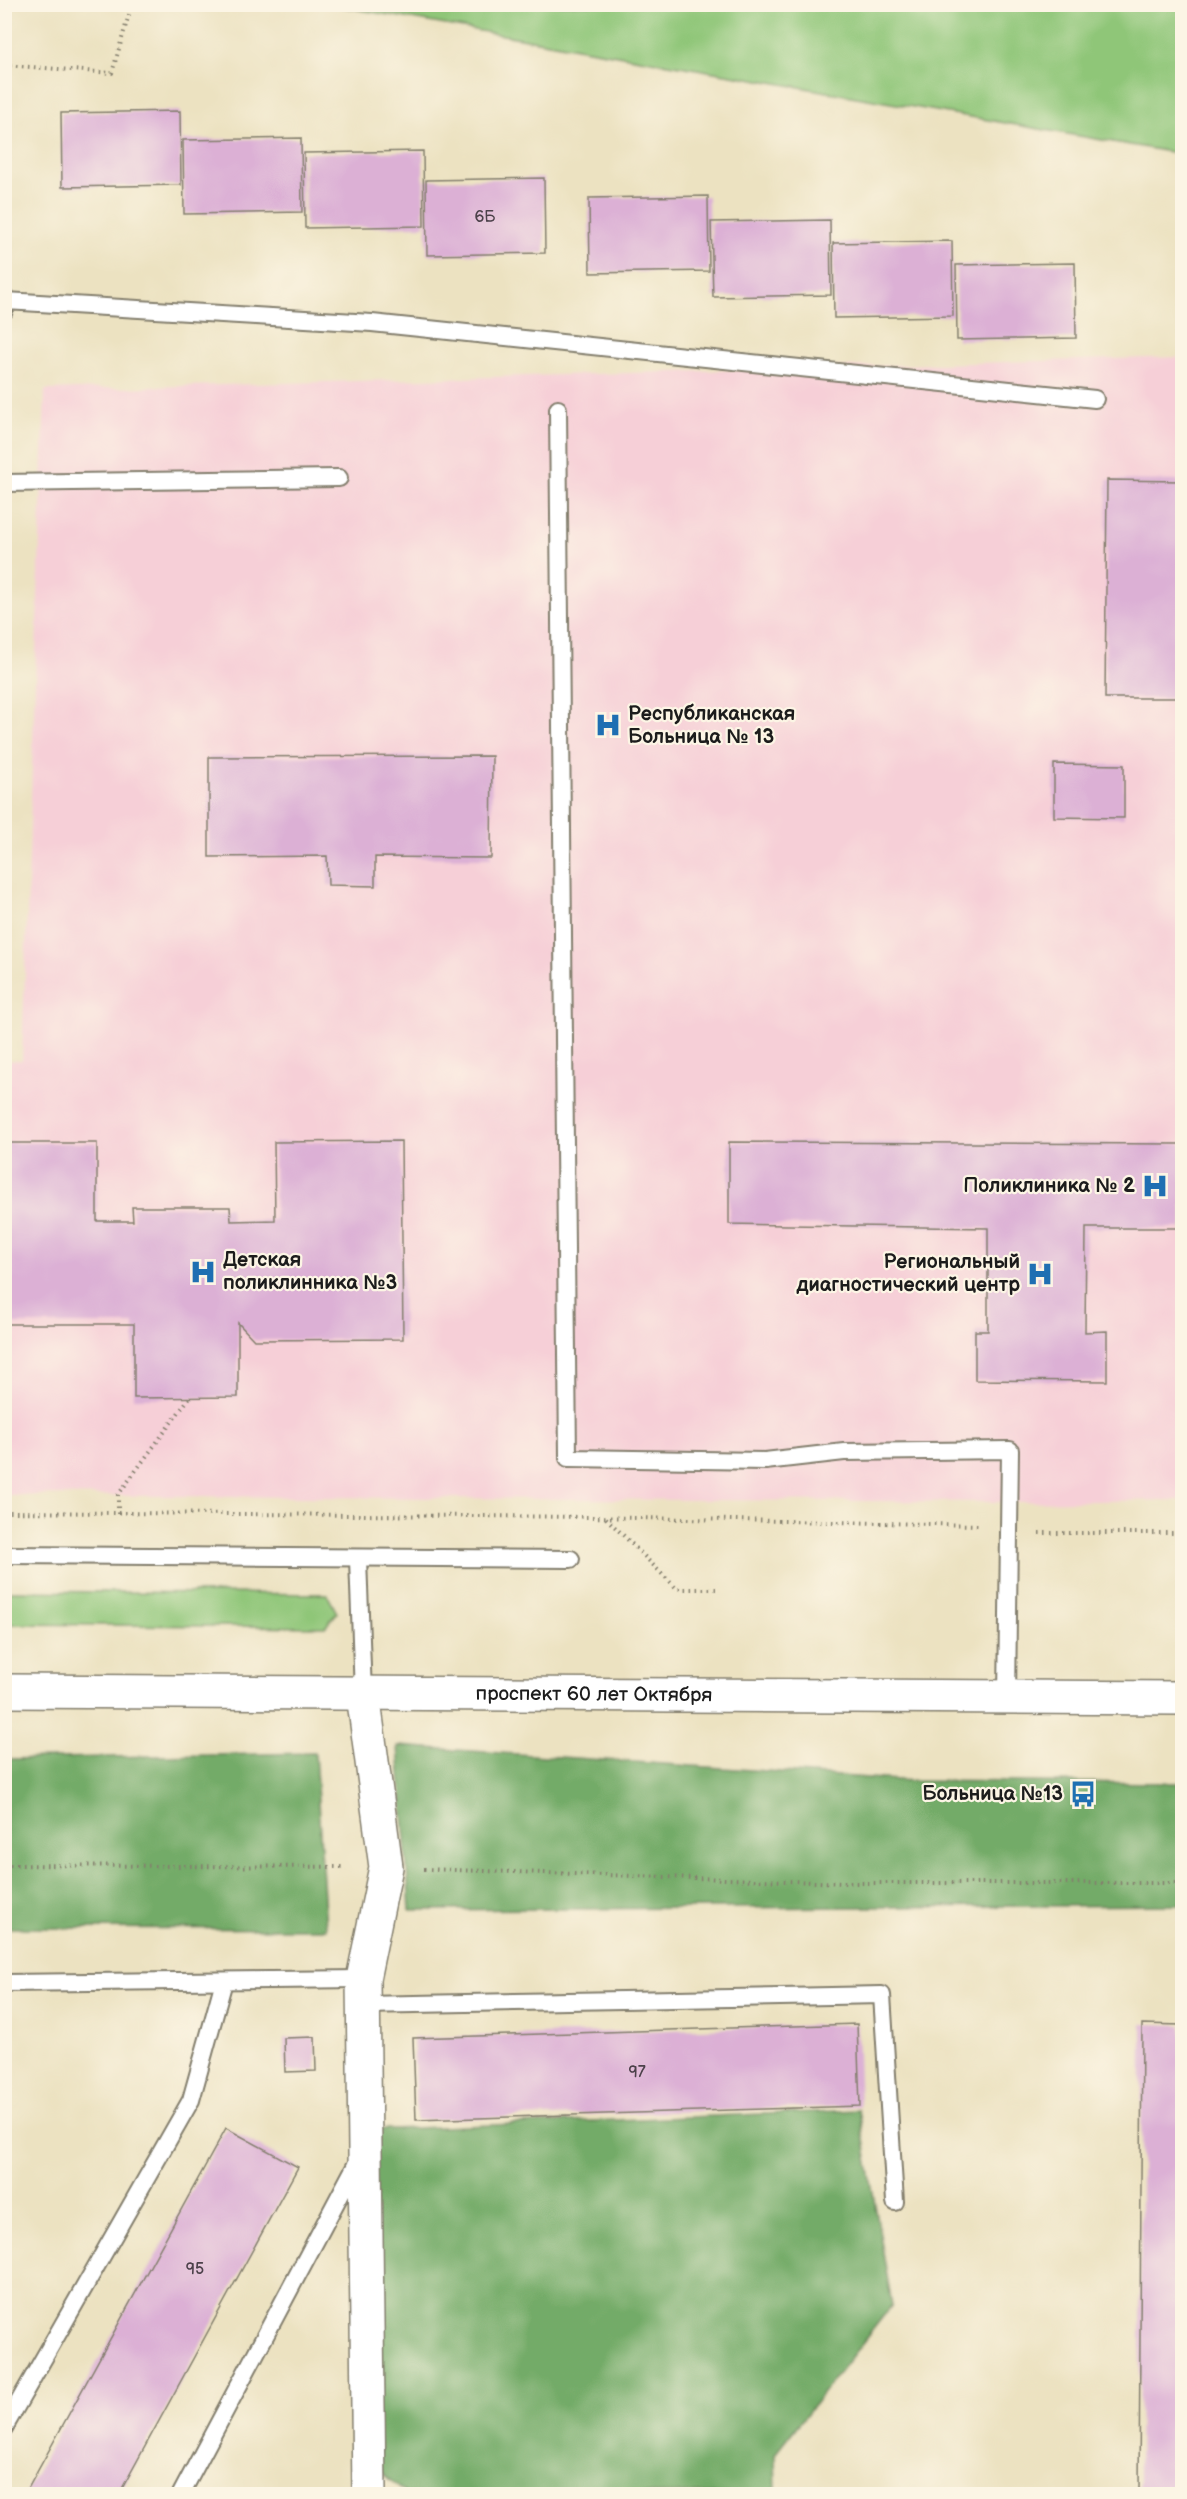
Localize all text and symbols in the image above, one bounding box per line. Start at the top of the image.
house number: 6Б [475,208,496,227]
place label: Республиканская Больница № 13 [628,702,795,749]
hospital icon: Республиканская Больница № 13 [593,710,623,740]
hospital icon: Поликлиника № 2 [1140,1171,1170,1201]
place label: Поликлиника № 2 [963,1174,1135,1198]
place label: Детская поликлинника №3 [223,1248,398,1295]
place label: Региональный диагностический центр [796,1250,1020,1297]
hospital icon: Детская поликлинника №3 [188,1257,218,1287]
hospital icon: Региональный диагностический центр [1025,1259,1055,1289]
street label: проспект 60 лет Октября [476,1682,712,1707]
bus stop icon: Больница №13 [1068,1779,1098,1809]
place label: Больница №13 [922,1782,1063,1806]
house number: 97 [628,2063,646,2082]
house number: 95 [186,2260,204,2279]

